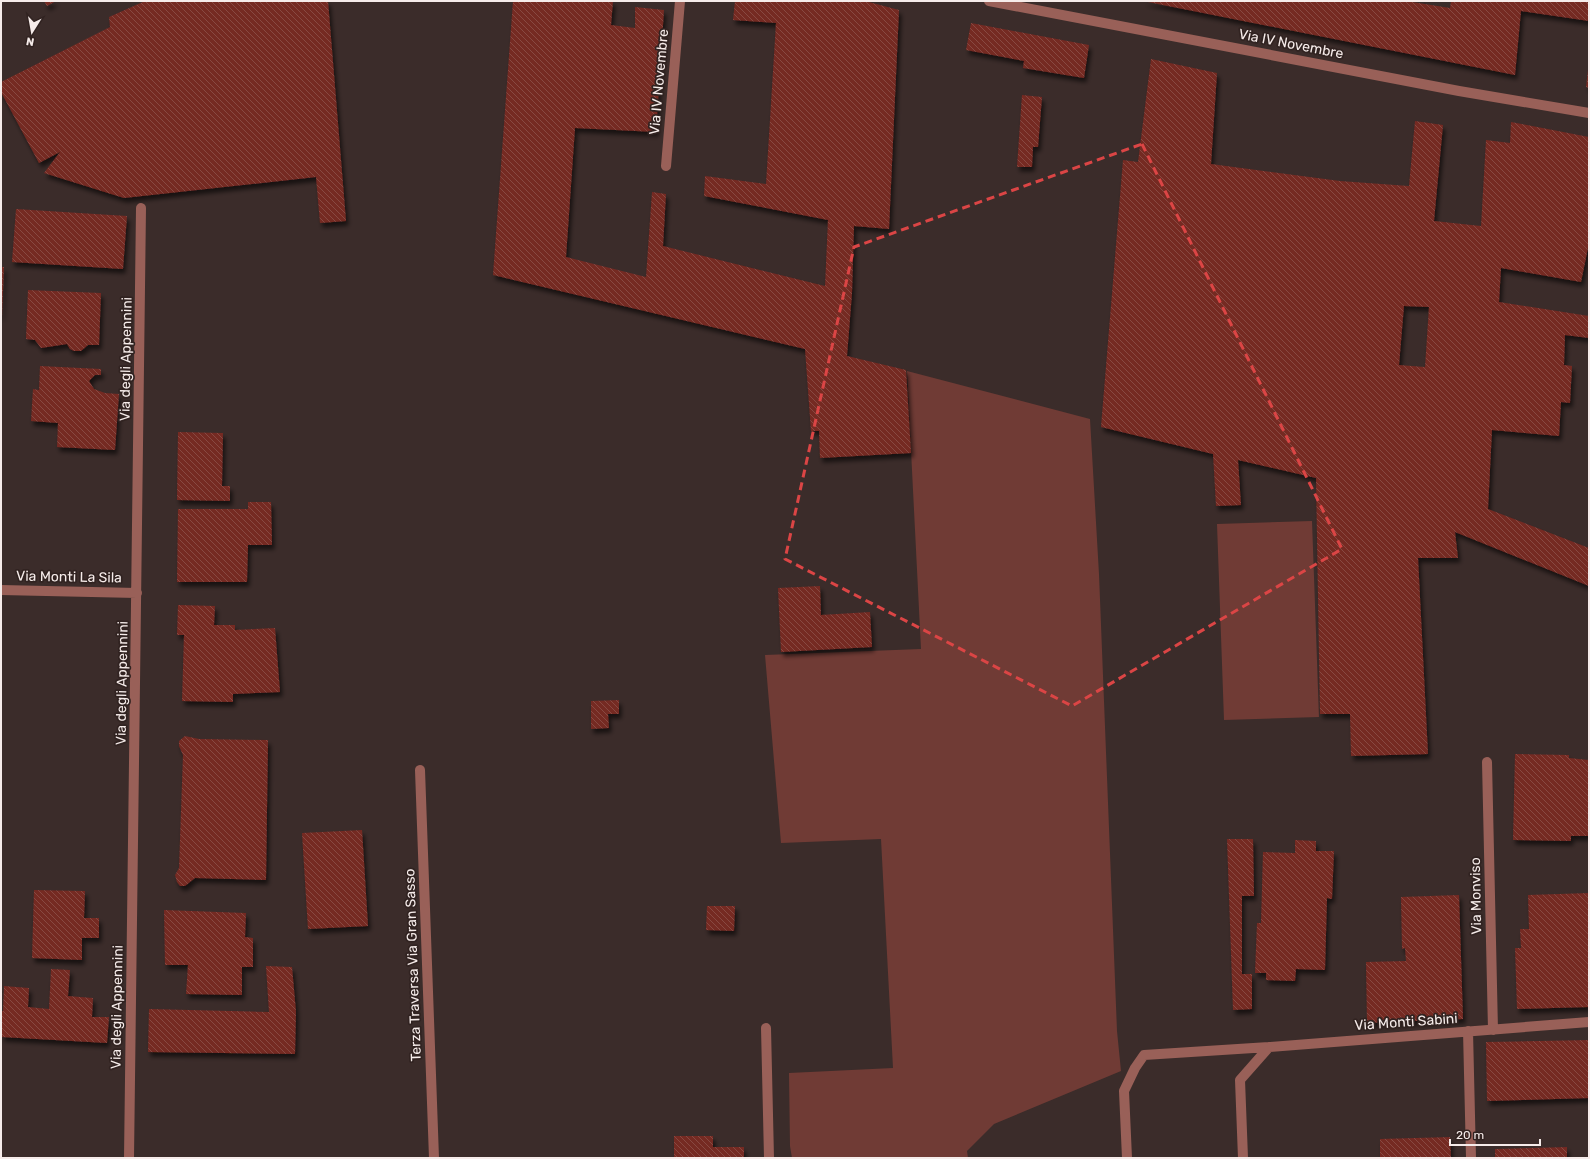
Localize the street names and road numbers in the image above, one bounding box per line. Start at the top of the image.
street label: Via IV Novembre [1237,26,1345,63]
street label: Via IV Novembre [646,28,672,136]
street label: Via degli Appennini [116,297,136,421]
street label: Via Monti La Sila [16,568,122,586]
street label: Via degli Appennini [112,621,132,745]
street label: Via Monviso [1467,857,1485,935]
street label: Terza Traversa Via Gran Sasso [401,868,425,1062]
street label: Via degli Appennini [107,945,127,1069]
street label: Via Monti Sabini [1354,1010,1458,1034]

